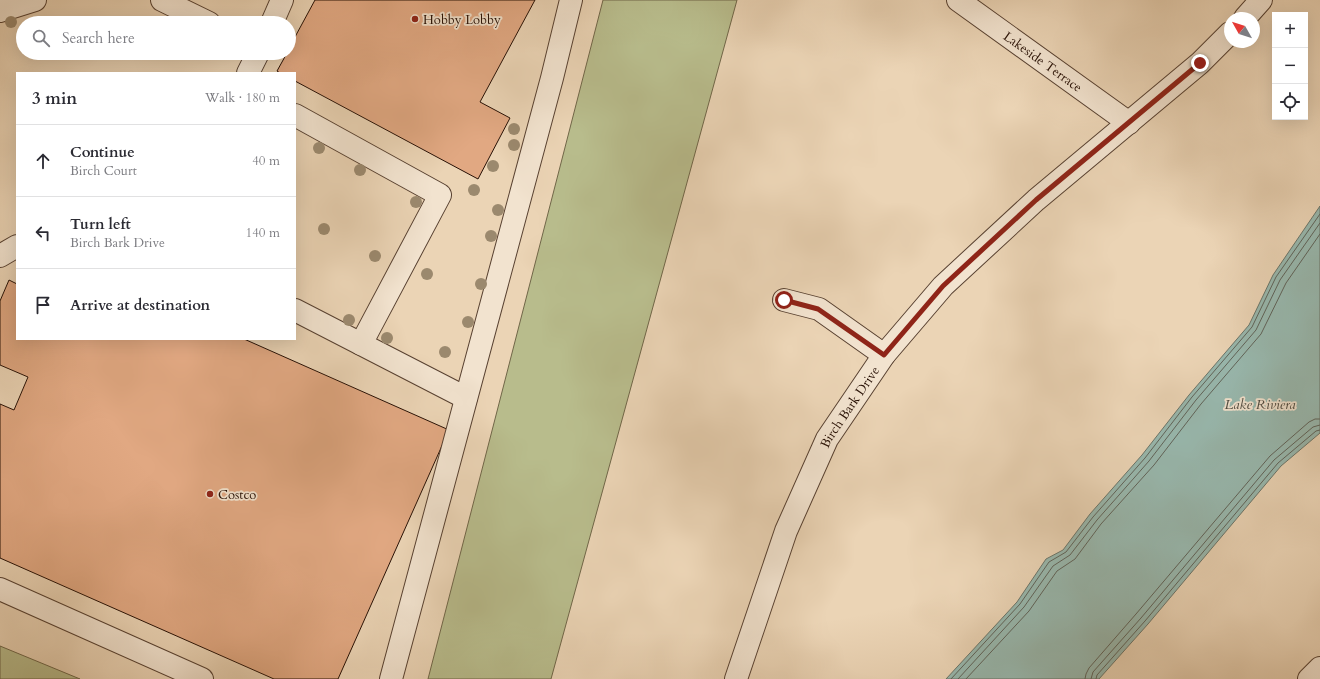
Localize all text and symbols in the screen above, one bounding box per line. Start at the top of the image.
place label: Hobby Lobby [423,11,501,29]
north arrow [1224,12,1260,48]
map controls [1272,12,1308,120]
button: + [1272,12,1308,48]
marker: Hobby Lobby [410,14,420,24]
search box [16,16,296,60]
icon: search [30,27,52,49]
text: Search here [62,28,135,48]
street label: Lakeside Terrace [1000,28,1086,97]
button: − [1272,48,1308,84]
route end [1191,54,1209,72]
button: locate [1272,84,1308,120]
text: 3 min [32,87,77,110]
text: Walk · 180 m [205,89,280,107]
text: Continue [70,142,135,162]
icon: ahead [32,150,54,172]
text: 40 m [252,152,280,170]
text: Birch Court [70,162,137,180]
text: Turn left [70,214,131,234]
icon: left [32,222,54,244]
text: 140 m [246,224,280,242]
text: Birch Bark Drive [70,234,165,252]
route start [775,291,793,309]
icon: arrive [32,294,54,316]
text: Arrive at destination [70,295,210,315]
street label: Birch Bark Drive [816,363,884,451]
water label: Lake Riviera [1224,395,1296,414]
place label: Costco [218,486,256,504]
marker: Costco [205,489,215,499]

